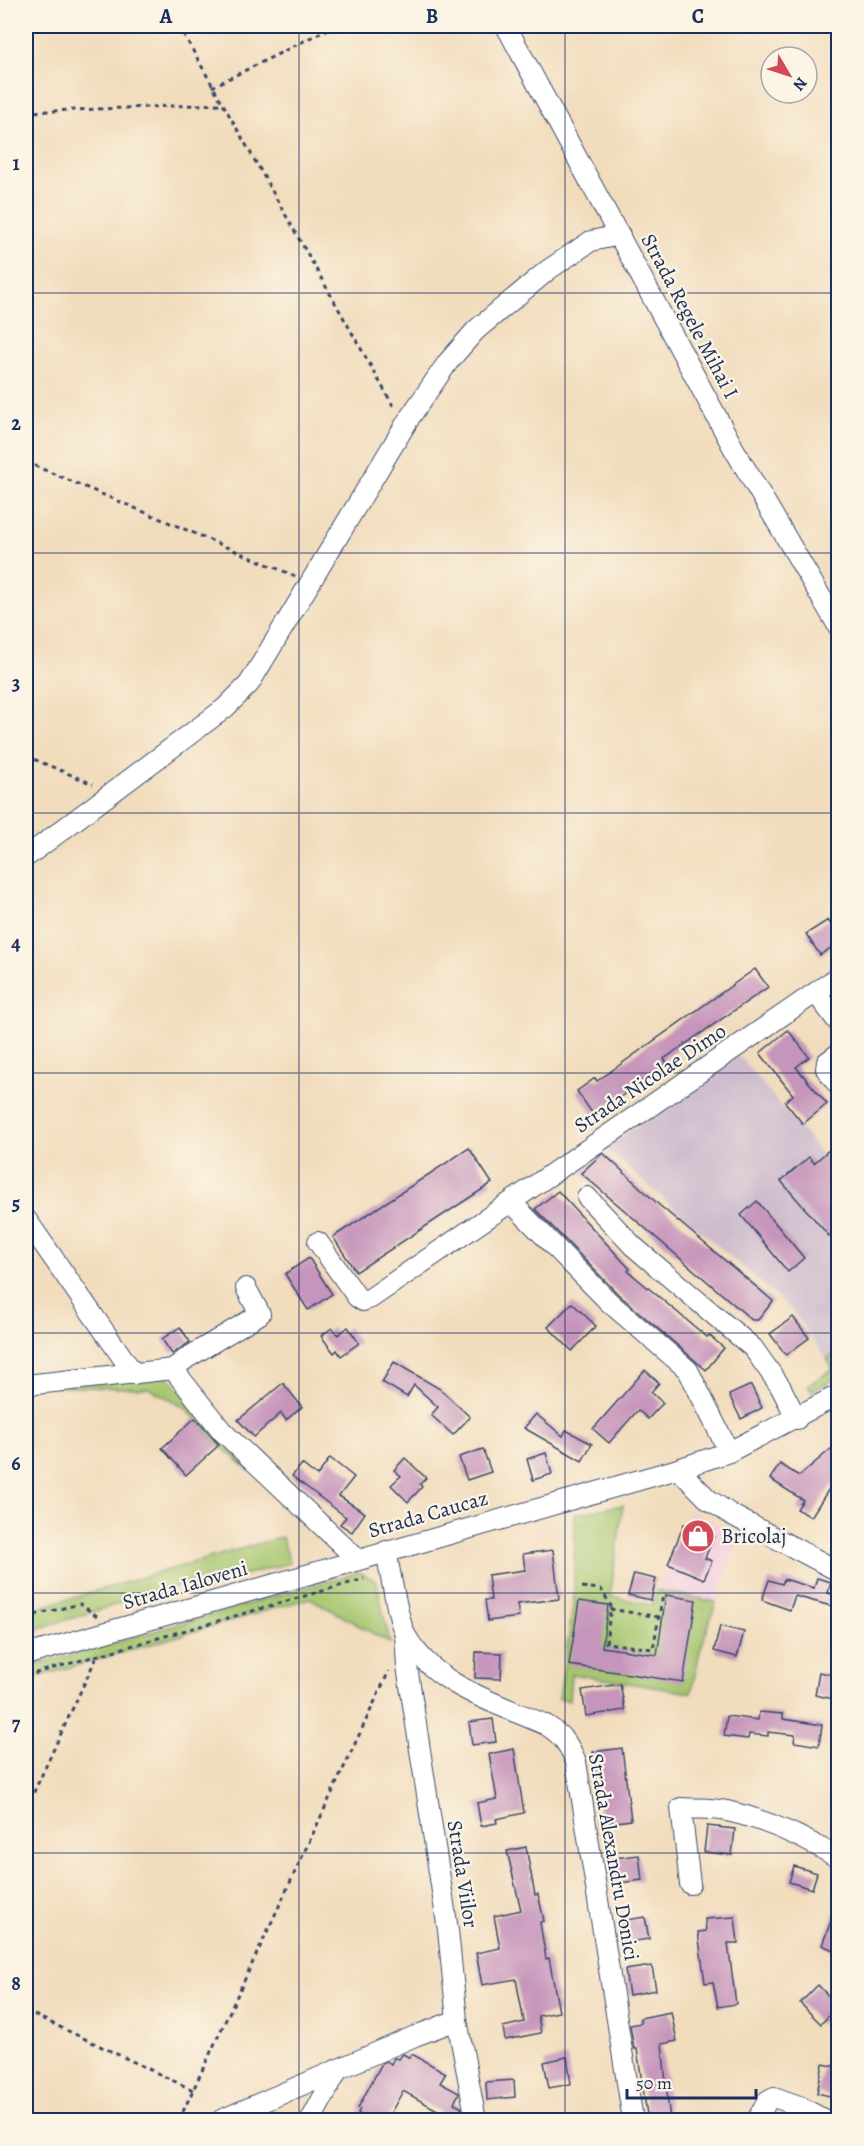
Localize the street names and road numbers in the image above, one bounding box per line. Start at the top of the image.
street label: Strada Regele Mihai I [635,229,745,403]
street label: Strada Nicolae Dimo [568,1017,732,1139]
street label: Strada Caucaz [365,1484,491,1544]
street label: Strada Ialoveni [119,1554,251,1616]
street label: Strada Alexandru Donici [582,1751,646,1963]
street label: Strada Viilor [441,1818,485,1930]

